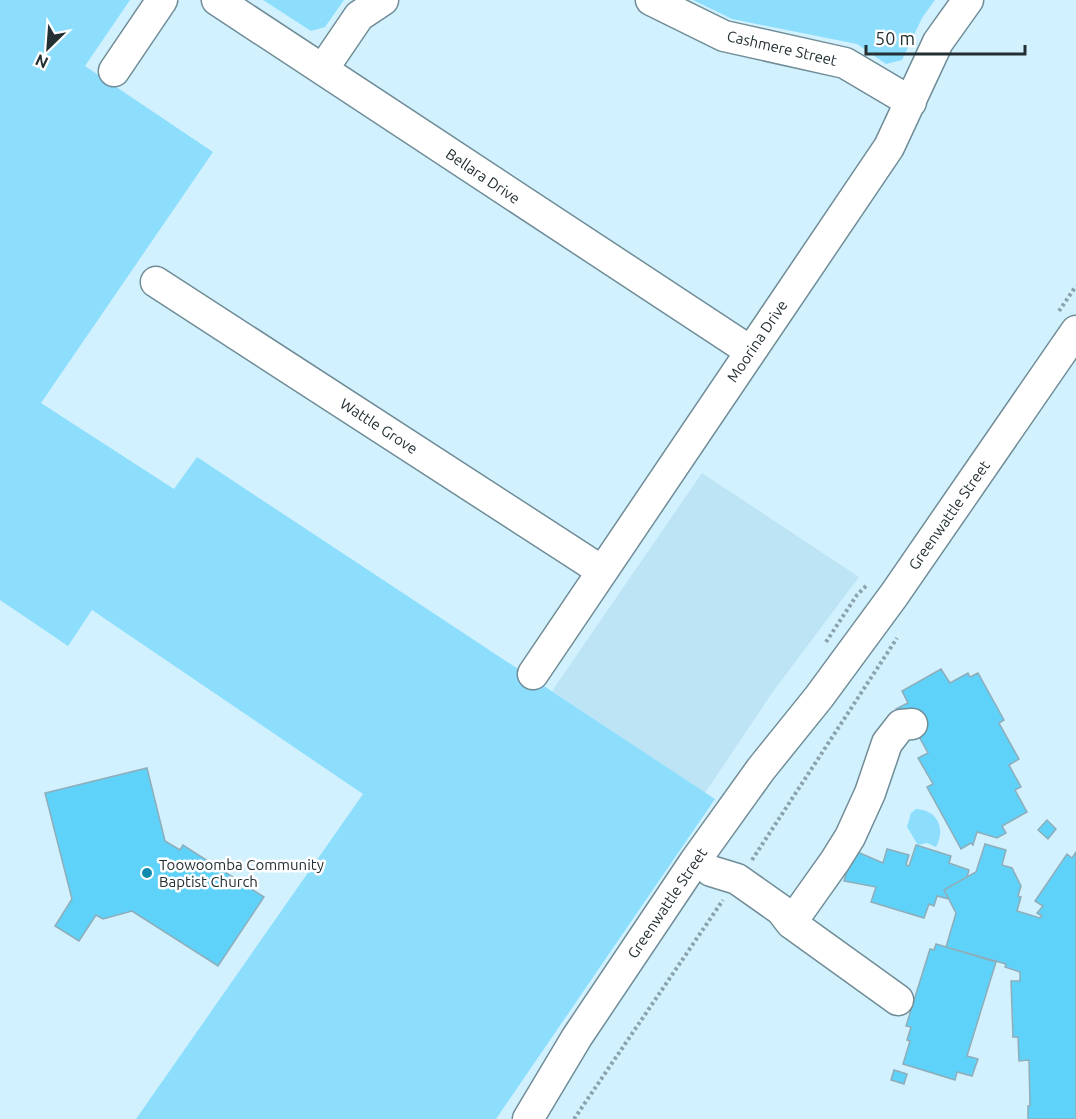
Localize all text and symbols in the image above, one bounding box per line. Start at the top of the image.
north arrow [18,18,78,78]
scale bar [866,18,1025,56]
street label: Cashmere Street [725,27,839,69]
text: 50 m [875,28,915,48]
text: N [32,51,51,72]
street label: Bellara Drive [443,145,523,207]
street label: Moorina Drive [723,297,791,385]
street label: Wattle Grove [337,395,421,457]
street label: Greenwattle Street [905,457,993,573]
street label: Greenwattle Street [624,845,710,961]
place label: Toowoomba Community Baptist Church [159,856,324,890]
marker: Toowoomba Community Baptist Church [140,866,154,880]

